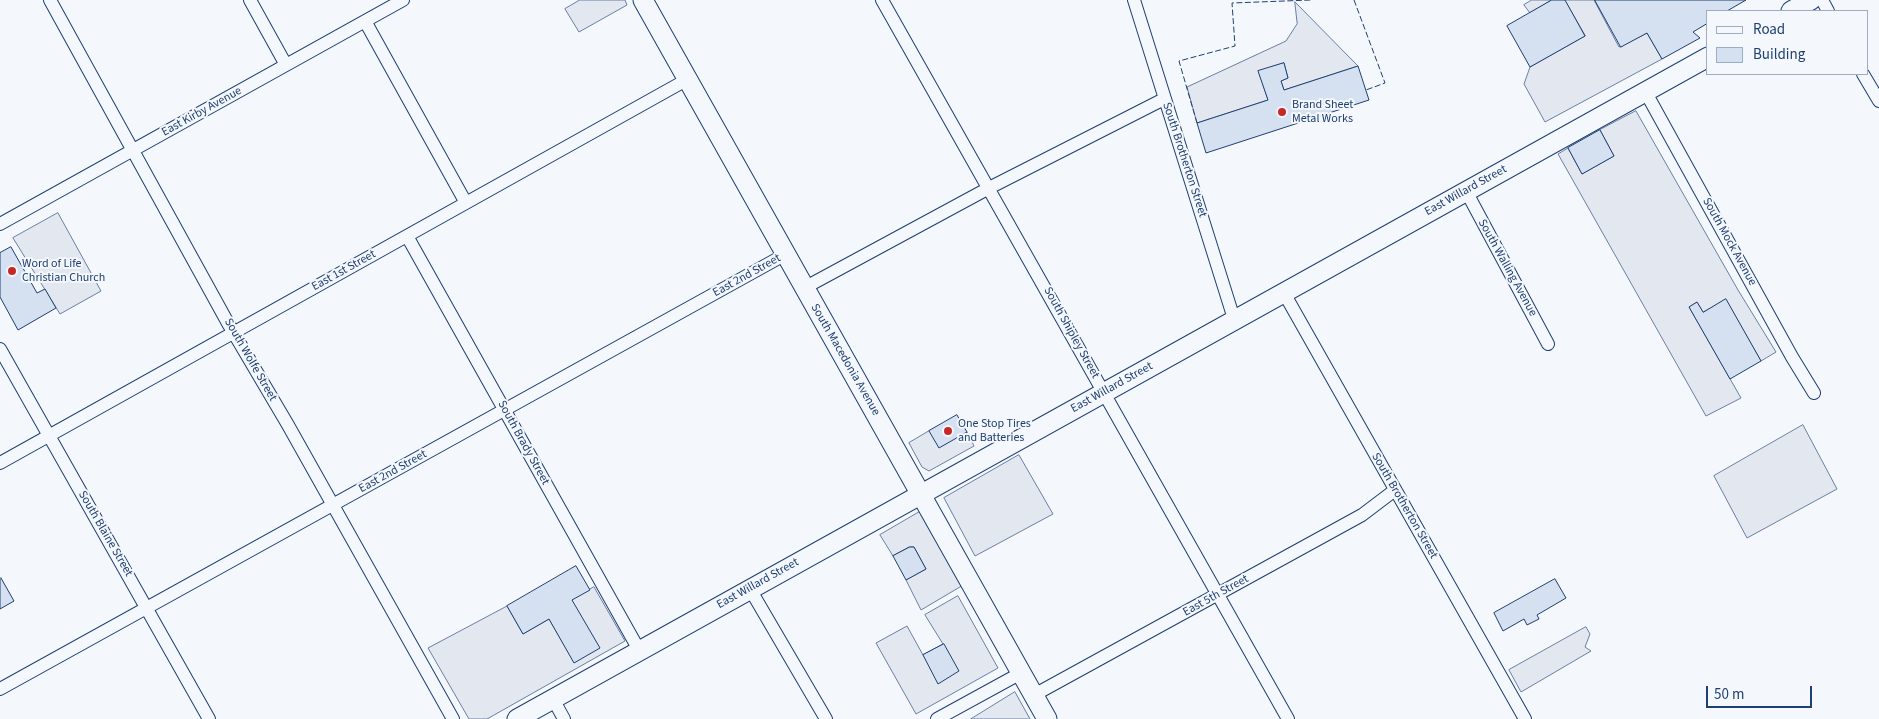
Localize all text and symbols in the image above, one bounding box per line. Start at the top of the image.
legend [1706,10,1869,75]
text: Road [1753,19,1785,40]
text: Building [1753,44,1805,65]
street label: East Kirby Avenue [159,84,245,140]
place label: Brand Sheet Metal Works [1292,98,1353,126]
street label: South Brotherton Street [1159,101,1209,219]
marker: Brand Sheet Metal Works [1276,106,1288,118]
street label: East Willard Street [1423,163,1509,219]
street label: South Mock Avenue [1699,195,1759,289]
street label: South Walling Avenue [1474,217,1540,319]
street label: East 1st Street [310,248,378,294]
street label: East 2nd Street [711,251,783,301]
place label: Word of Life Christian Church [22,257,105,285]
marker: Word of Life Christian Church [6,265,18,277]
street label: South Shipley Street [1040,285,1102,381]
street label: South Macedonia Avenue [807,302,883,418]
street label: South Wolfe Street [220,316,280,404]
street label: East Willard Street [1069,360,1155,416]
street label: South Brady Street [494,398,552,488]
place label: One Stop Tires and Batteries [958,417,1031,445]
marker: One Stop Tires and Batteries [942,425,954,437]
street label: East 2nd Street [357,447,429,497]
street label: South Brotherton Street [1368,450,1440,562]
street label: South Blaine Street [75,489,135,579]
street label: East Willard Street [715,556,801,612]
street label: East 5th Street [1181,572,1251,620]
scale bar [1709,676,1815,708]
text: 50 m [1714,684,1744,705]

